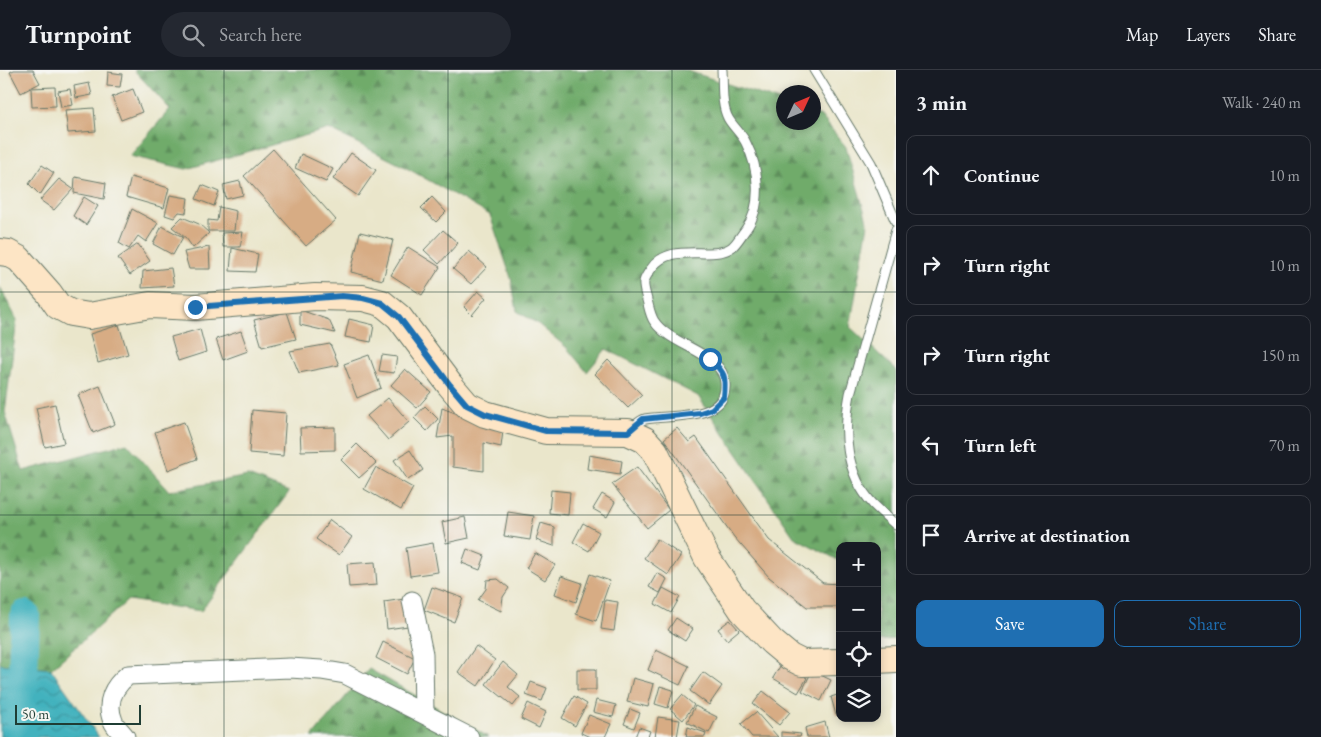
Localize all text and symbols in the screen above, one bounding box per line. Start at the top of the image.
search box [161,12,511,57]
text: Turnpoint [25,19,131,50]
icon: search [179,21,207,49]
text: Search here [219,22,302,47]
text: Map [1126,23,1158,46]
text: Layers [1186,23,1230,46]
text: Share [1258,23,1296,46]
north arrow [776,85,821,130]
text: 3 min [916,89,967,116]
text: Walk · 240 m [1222,92,1301,113]
icon: ahead [917,161,945,189]
text: Continue [964,163,1039,188]
text: 10 m [1269,165,1300,186]
icon: right [917,251,945,279]
text: Turn right [964,253,1050,278]
text: 10 m [1269,255,1300,276]
route end [184,296,207,319]
icon: right [917,341,945,369]
text: Turn right [964,343,1050,368]
text: 150 m [1261,345,1300,366]
route start [699,348,722,371]
icon: left [917,431,945,459]
text: Turn left [964,433,1036,458]
text: 70 m [1269,435,1300,456]
icon: arrive [917,521,945,549]
text: Arrive at destination [964,523,1130,548]
map controls [836,542,881,722]
button: + [836,542,881,587]
button: − [836,587,881,632]
button: Save [916,600,1104,647]
button: Share [1114,600,1301,647]
button: locate [836,632,881,677]
button: layers [836,677,881,722]
scale bar [15,702,141,725]
text: 50 m [22,705,49,723]

